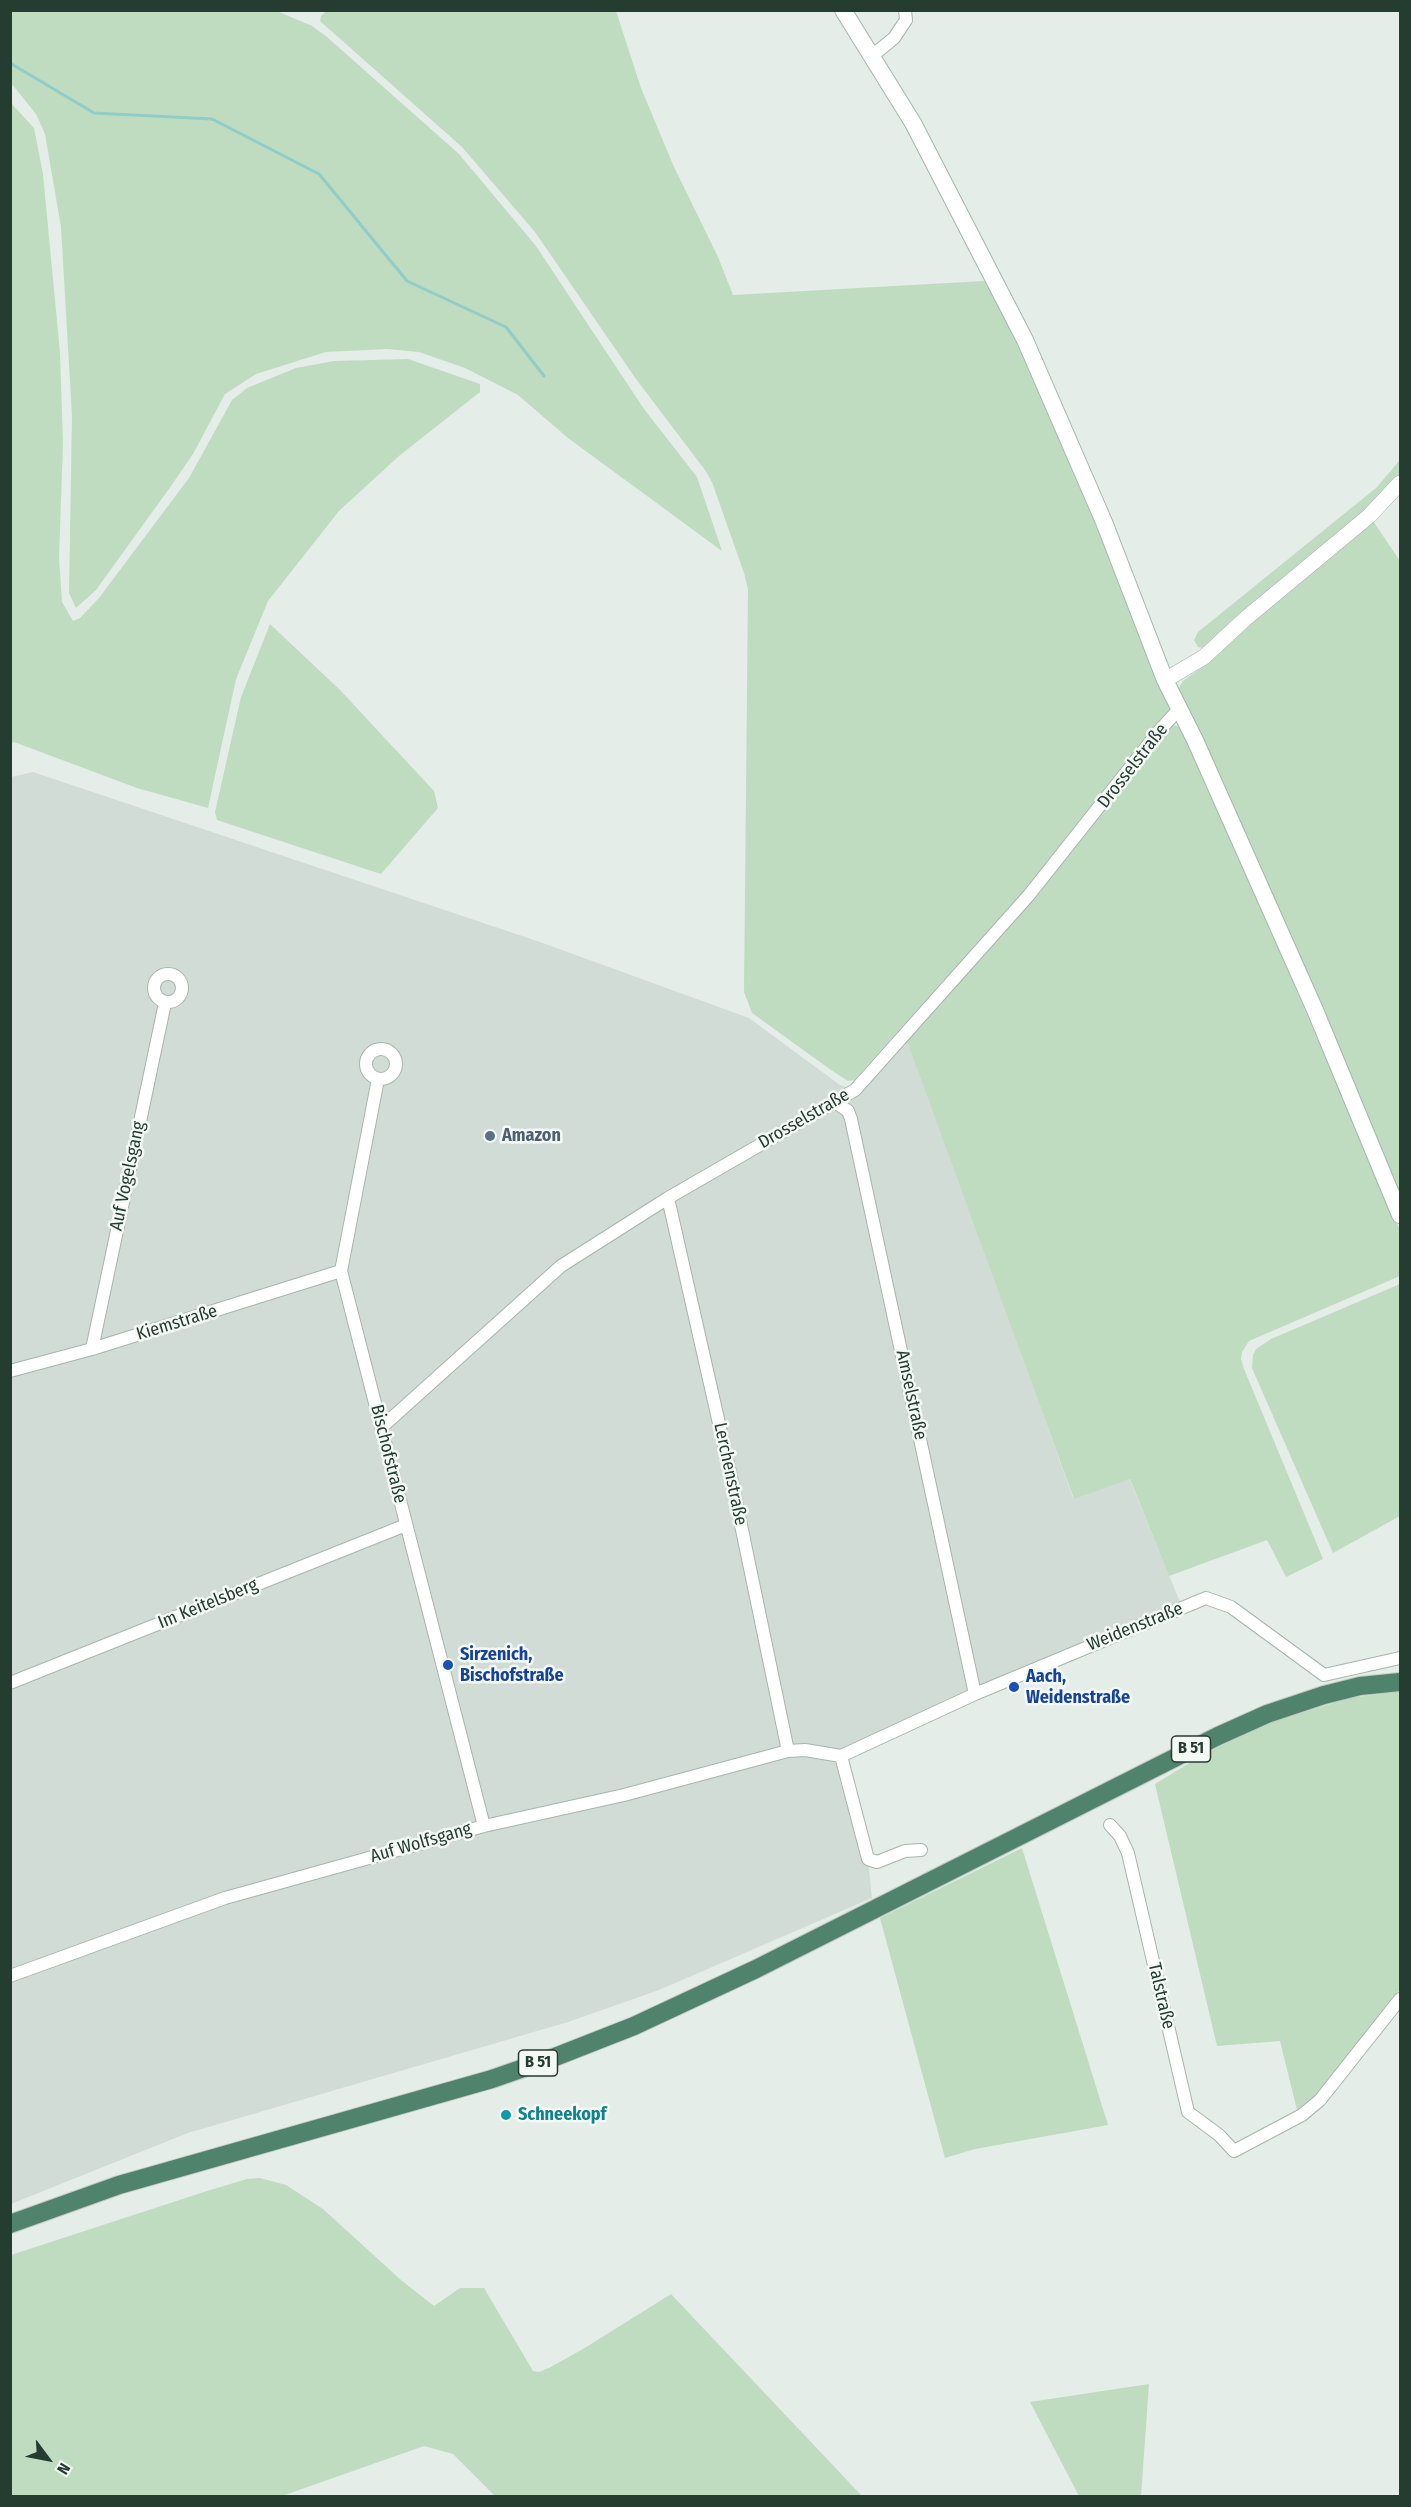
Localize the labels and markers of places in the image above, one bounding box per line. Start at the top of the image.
place label: Amazon [502,1125,561,1147]
marker: Amazon [483,1129,497,1143]
place label: Sirzenich, Bischofstraße [460,1644,564,1686]
marker: Sirzenich, Bischofstraße [441,1658,455,1672]
place label: Aach, Weidenstraße [1026,1666,1130,1708]
marker: Aach, Weidenstraße [1007,1680,1021,1694]
place label: Schneekopf [518,2104,607,2126]
marker: Schneekopf [499,2108,513,2122]

